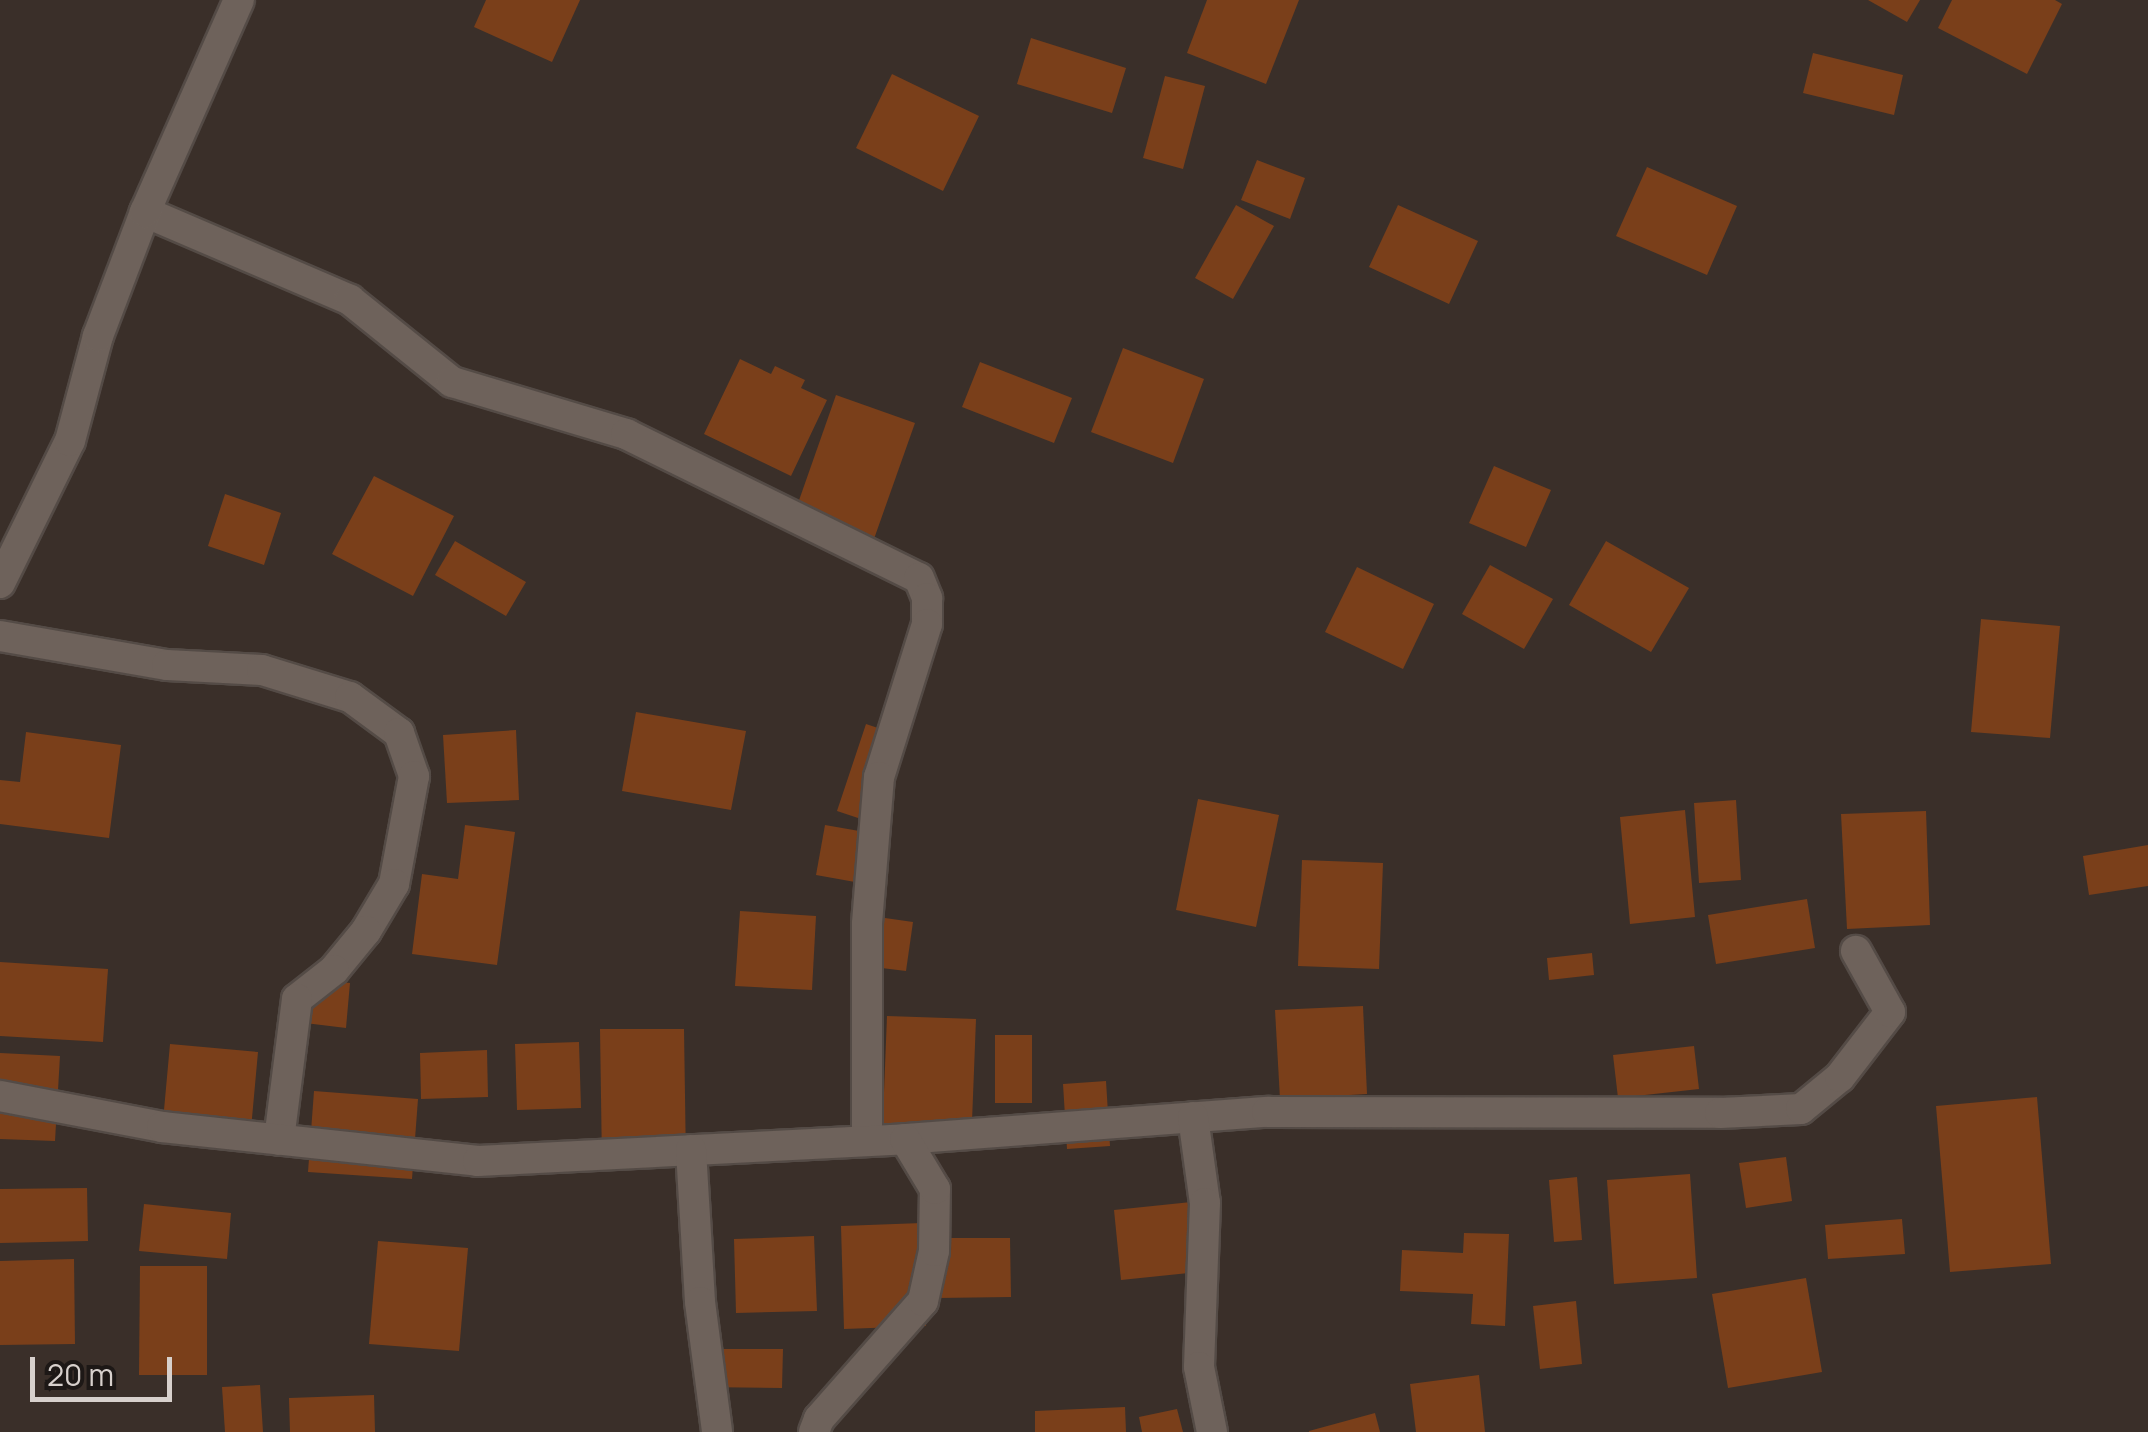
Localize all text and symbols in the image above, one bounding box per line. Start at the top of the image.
scale bar [35,1337,178,1399]
text: 20 m [47,1354,114,1395]

